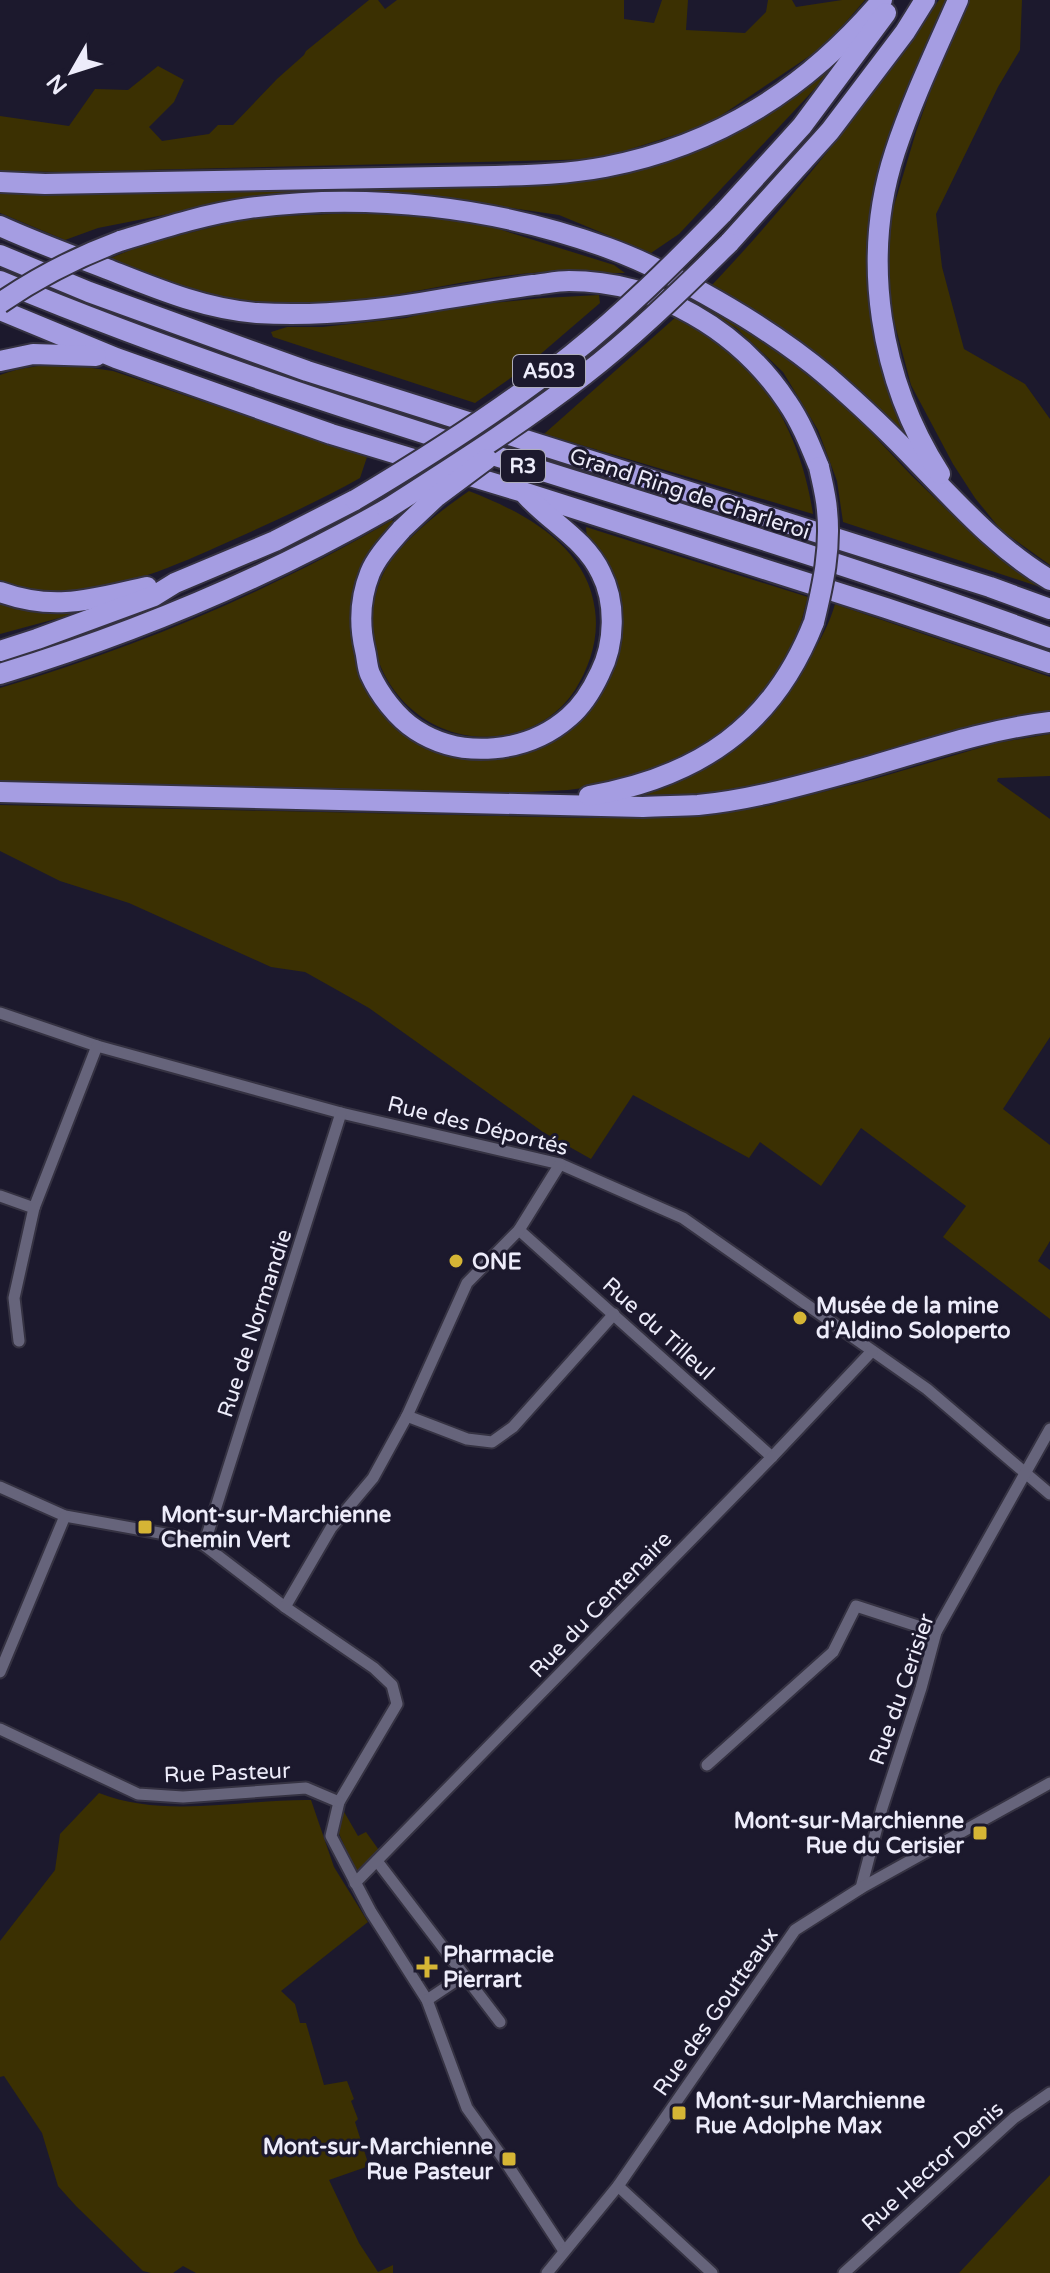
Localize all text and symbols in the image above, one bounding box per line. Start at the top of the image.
north arrow [32,32,112,112]
text: N [42,69,73,99]
road number: A503 [513,355,585,387]
street label: Grand Ring de Charleroi [566,443,813,545]
road number: R3 [501,450,545,482]
street label: Rue des Déportés [385,1091,571,1161]
street label: Rue de Normandie [212,1226,298,1421]
place label: ONE [472,1249,522,1275]
marker: ONE [447,1252,465,1270]
street label: Rue du Tilleul [597,1272,719,1386]
place label: Musée de la mine d'Aldino Soloperto [816,1293,1011,1344]
marker: Musée de la mine d'Aldino Soloperto [791,1309,809,1327]
place label: Mont-sur-Marchienne Chemin Vert [161,1502,391,1553]
marker: Mont-sur-Marchienne Chemin Vert [136,1518,154,1536]
street label: Rue du Centenaire [524,1526,677,1683]
street label: Rue du Cerisier [864,1610,940,1768]
street label: Rue Pasteur [163,1758,291,1788]
place label: Mont-sur-Marchienne Rue du Cerisier [734,1808,965,1859]
marker: Mont-sur-Marchienne Rue du Cerisier [971,1824,989,1842]
street label: Rue des Goutteaux [648,1922,784,2101]
place label: Pharmacie Pierrart [443,1942,554,1993]
marker: Pharmacie Pierrart [418,1958,436,1976]
place label: Mont-sur-Marchienne Rue Adolphe Max [695,2088,925,2139]
street label: Rue Hector Denis [857,2096,1009,2237]
marker: Mont-sur-Marchienne Rue Adolphe Max [670,2104,688,2122]
place label: Mont-sur-Marchienne Rue Pasteur [263,2134,494,2185]
marker: Mont-sur-Marchienne Rue Pasteur [500,2150,518,2168]

